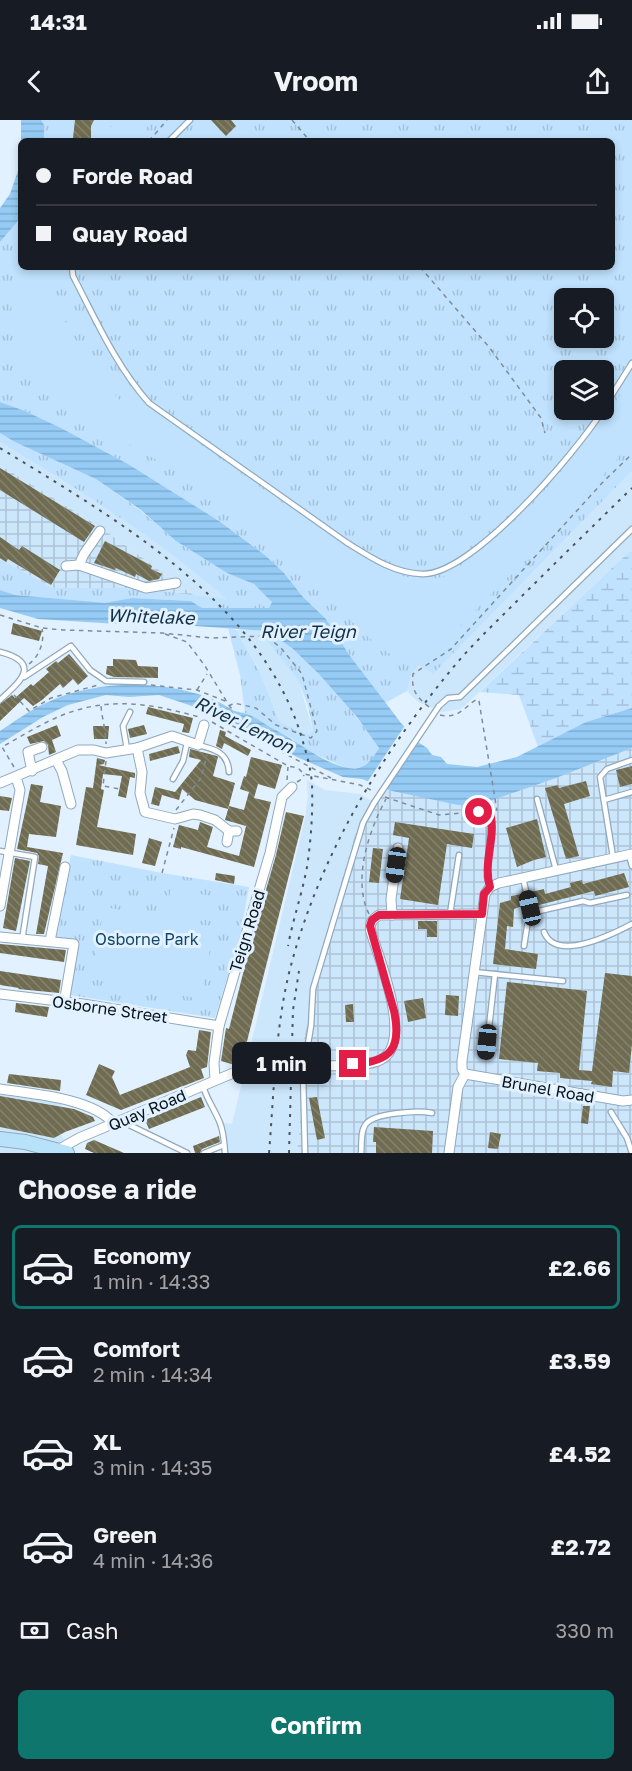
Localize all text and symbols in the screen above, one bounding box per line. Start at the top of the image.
text: 14:31 [30,8,87,35]
icon: back [18,65,51,98]
text: Vroom [274,65,358,97]
icon: share [581,65,614,98]
text: Forde Road [72,162,193,189]
text: Quay Road [72,220,188,247]
map controls [554,288,614,420]
button: locate [554,288,614,348]
button: layers [554,360,614,420]
water label: Whitelake [107,603,196,629]
water label: River Teign [260,620,357,642]
water label: River Lemon [191,691,298,758]
route start [465,798,492,825]
car [385,846,407,884]
street label: Teign Road [225,887,269,975]
car [517,888,543,928]
park label: Osborne Park [95,929,199,949]
street label: Osborne Street [51,991,169,1027]
car [476,1023,498,1061]
callout: 1 min [233,1043,332,1085]
route end [339,1050,366,1077]
text: 1 min [256,1051,307,1075]
street label: Brunel Road [500,1071,596,1107]
street label: Quay Road [105,1085,189,1135]
text: Choose a ride [18,1173,197,1205]
icon: car [21,1240,75,1294]
text: Economy [93,1242,191,1269]
text: £2.66 [548,1254,611,1281]
text: 1 min · 14:33 [93,1269,210,1293]
icon: car [21,1333,75,1387]
text: Comfort [93,1335,180,1362]
text: £3.59 [549,1347,611,1374]
text: 2 min · 14:34 [93,1362,213,1386]
icon: car [21,1426,75,1480]
text: XL [93,1428,121,1455]
text: £4.52 [549,1440,611,1467]
text: 3 min · 14:35 [93,1455,212,1479]
icon: car [21,1519,75,1573]
text: Green [93,1521,157,1548]
text: £2.72 [551,1533,611,1560]
text: 4 min · 14:36 [93,1548,213,1572]
icon: cash [18,1614,51,1647]
text: Cash [66,1617,119,1644]
text: 330 m [556,1618,614,1642]
button: Confirm [18,1690,614,1759]

